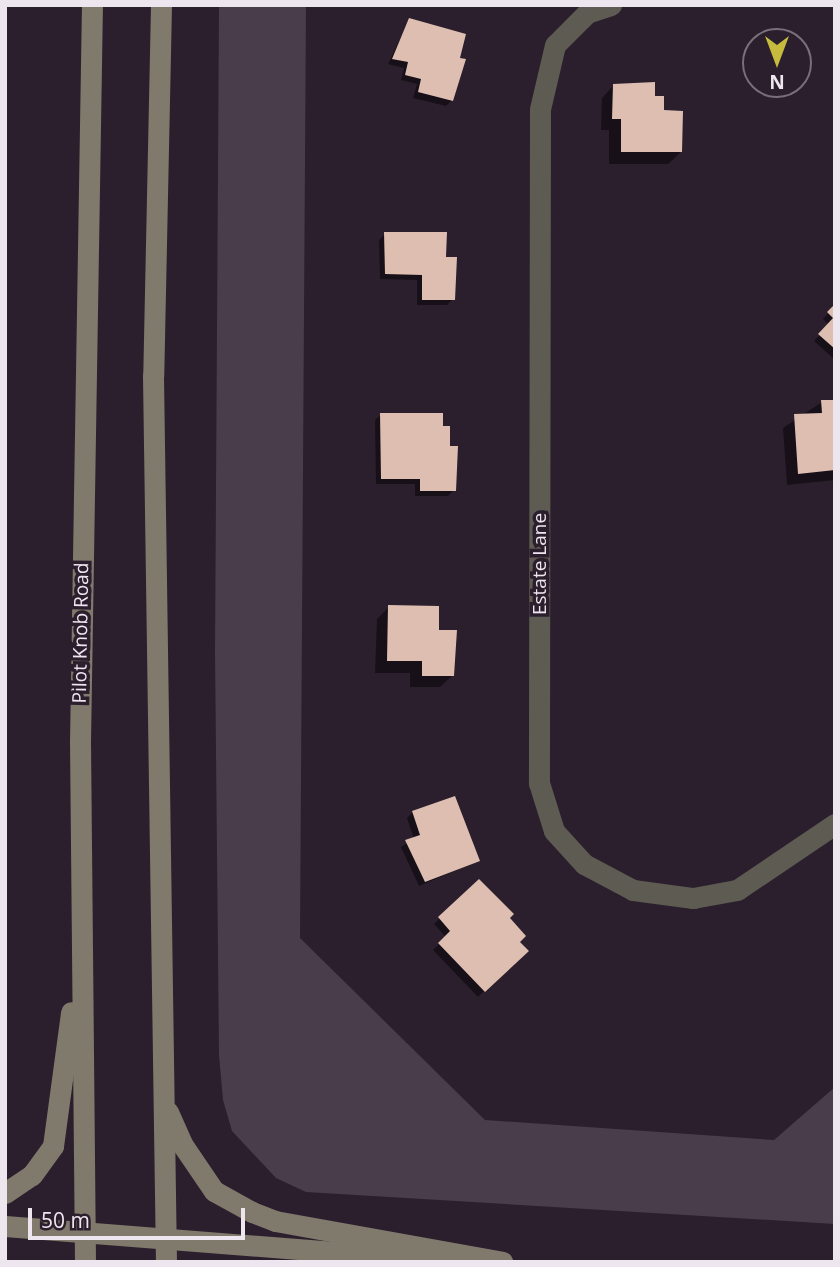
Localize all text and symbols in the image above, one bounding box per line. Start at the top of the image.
north arrow [742,28,812,98]
text: N [769,69,785,95]
street label: Estate Lane [529,513,551,615]
street label: Pilot Knob Road [68,562,94,704]
scale bar [32,1194,248,1238]
text: 50 m [41,1206,90,1234]

